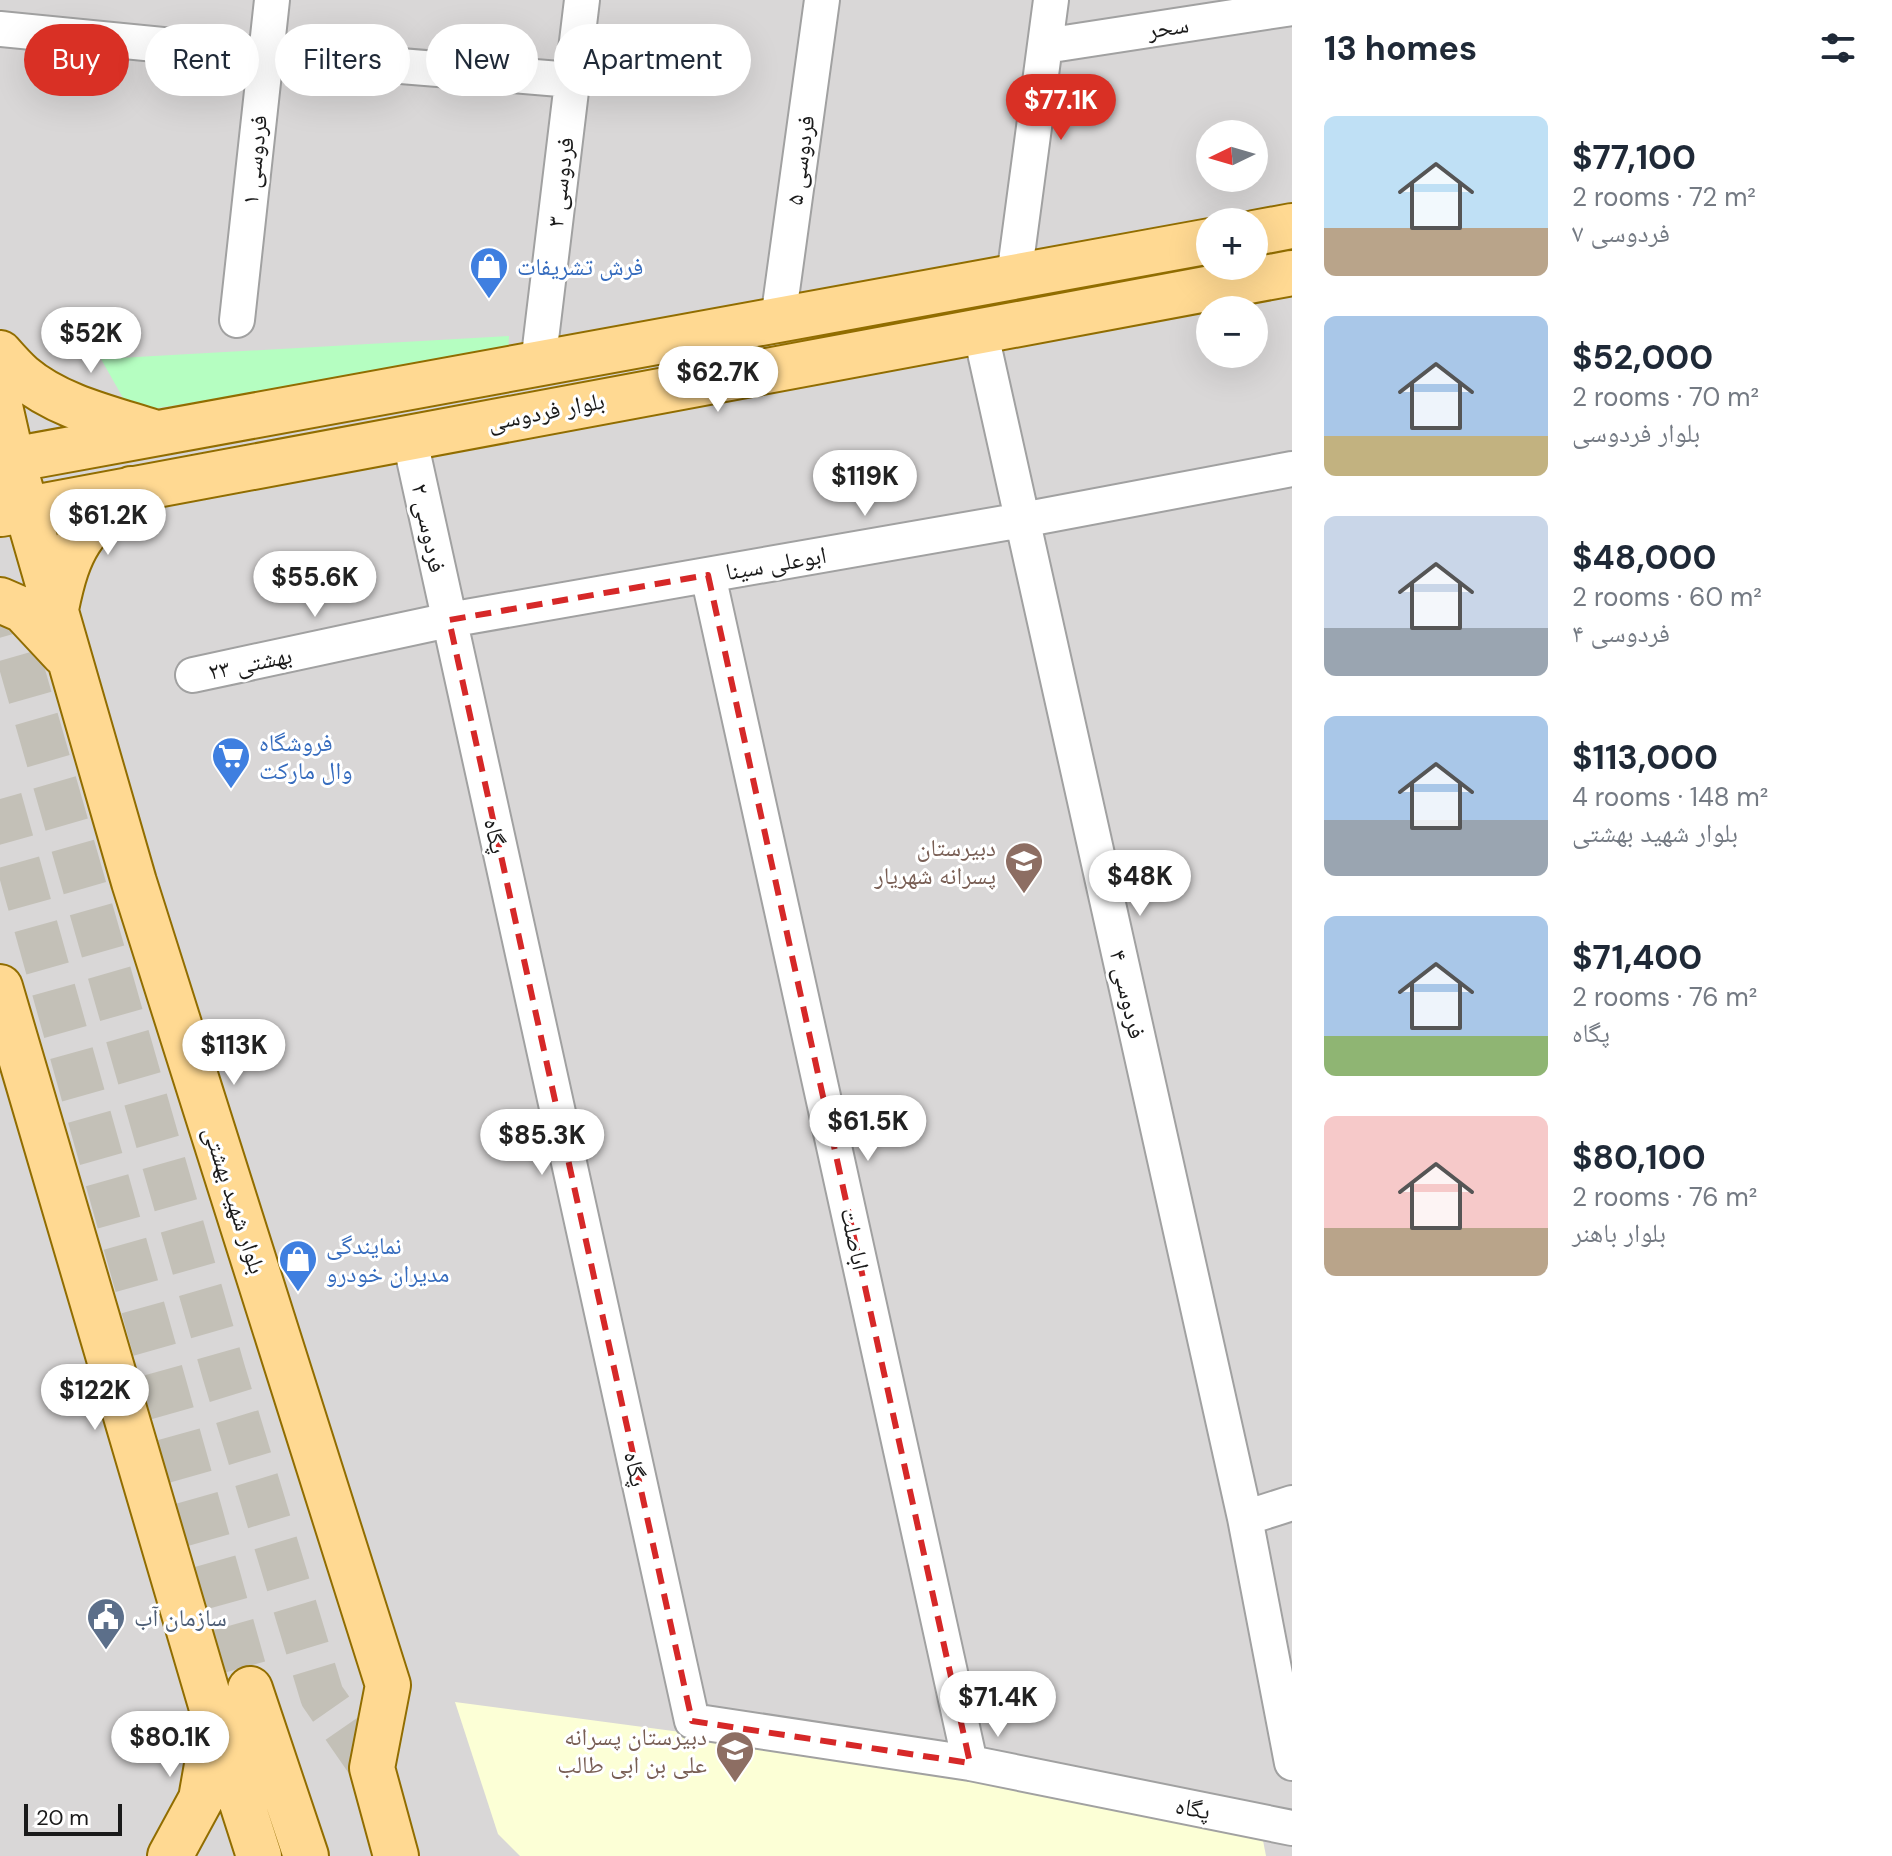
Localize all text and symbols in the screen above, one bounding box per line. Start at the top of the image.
street label: سحر [1144,8,1191,46]
chip: Buy [24,24,129,96]
chip: Rent [145,24,259,96]
chip: Filters [275,24,410,96]
chip: New [426,24,538,96]
chip: Apartment [554,24,751,96]
text: 13 homes [1324,26,1477,71]
icon: filters [1816,26,1860,70]
pin: $77.1K [996,74,1126,142]
text: $77.1K [1024,83,1098,117]
street label: فردوسی ۱ [234,113,274,207]
street label: فردوسی ۵ [778,113,822,207]
north arrow [1196,120,1268,192]
map controls [1196,120,1268,368]
street label: فردوسی ۳ [539,135,581,229]
text: $77,100 [1572,135,1696,180]
icon: home [1388,148,1484,244]
text: 2 rooms · 72 m² [1572,180,1756,214]
button: + [1196,208,1268,280]
text: فردوسی ۷ [1572,216,1670,250]
shop icon: فرش تشریفات [468,245,510,300]
place label: فرش تشریفات [517,251,643,282]
button: − [1196,296,1268,368]
pin: $52K [44,307,138,375]
text: $52K [59,316,123,350]
text: $52,000 [1572,335,1713,380]
pin: $62.7K [653,346,783,414]
icon: home [1388,348,1484,444]
text: $62.7K [676,355,760,389]
text: 2 rooms · 70 m² [1572,380,1759,414]
street label: بلوار فردوسی [485,384,607,438]
text: بلوار فردوسی [1572,416,1700,450]
pin: $119K [809,450,921,518]
text: $119K [831,459,899,493]
street label: فردوسی ۲ [404,481,454,575]
pin: $61.2K [43,489,173,557]
text: $61.2K [68,498,148,532]
text: $48,000 [1572,535,1716,580]
street label: ابوعلی سینا [723,539,829,587]
icon: home [1388,548,1484,644]
pin: $55.6K [250,551,380,619]
text: $55.6K [271,560,359,594]
text: 2 rooms · 60 m² [1572,580,1762,614]
text: فردوسی ۴ [1572,616,1670,650]
street label: بهشتی ۲۳ [205,639,295,687]
place label: فروشگاه وال مارکت [259,727,352,786]
supermarket icon: فروشگاه وال مارکت [210,735,252,790]
text: $113,000 [1572,735,1718,780]
icon: home [1388,748,1484,844]
text: 4 rooms · 148 m² [1572,780,1768,814]
street label: پگاه [477,816,515,856]
text: بلوار شهید بهشتی [1572,816,1738,850]
place label: دبیرستان پسرانه شهریار [873,832,996,891]
school or university icon: دبیرستان پسرانه شهریار [1003,840,1045,895]
pin: $48K [1093,850,1187,918]
text: $48K [1107,859,1173,893]
text: $71,400 [1572,935,1702,980]
street label: فردوسی ۴ [1103,946,1153,1042]
icon: home [1388,948,1484,1044]
text: 2 rooms · 76 m² [1572,980,1757,1014]
text: پگاه [1572,1016,1610,1050]
pin: $113K [178,1019,290,1087]
text: $113K [200,1028,268,1062]
pin: $61.5K [803,1095,933,1163]
text: $61.5K [827,1104,909,1138]
pin: $85.3K [477,1109,607,1177]
text: $85.3K [498,1118,586,1152]
street label: بلوار شهید بهشتی [197,1122,273,1278]
text: $80,100 [1572,1135,1706,1180]
icon: home [1388,1148,1484,1244]
text: 2 rooms · 76 m² [1572,1180,1757,1214]
street label: اباصلت [833,1205,877,1273]
text: بلوار باهنر [1572,1216,1666,1250]
place label: نمایندگی مدیران خودرو [326,1230,449,1289]
shop icon: نمایندگی مدیران خودرو [277,1238,319,1293]
pin: $122K [39,1364,151,1432]
text: $122K [59,1373,131,1407]
street label: پگاه [617,1449,655,1489]
public building icon: سازمان آب [85,1596,127,1651]
place label: سازمان آب [134,1602,227,1633]
pin: $71.4K [933,1671,1063,1739]
text: $71.4K [958,1680,1038,1714]
pin: $80.1K [105,1711,235,1779]
text: $80.1K [129,1720,211,1754]
place label: دبیرستان پسرانه علی بن ابی طالب [557,1721,707,1780]
school or university icon: دبیرستان پسرانه علی بن ابی طالب [714,1729,756,1784]
street label: پگاه [1173,1789,1213,1827]
scale bar [24,1800,122,1836]
text: 20 m [36,1803,89,1832]

